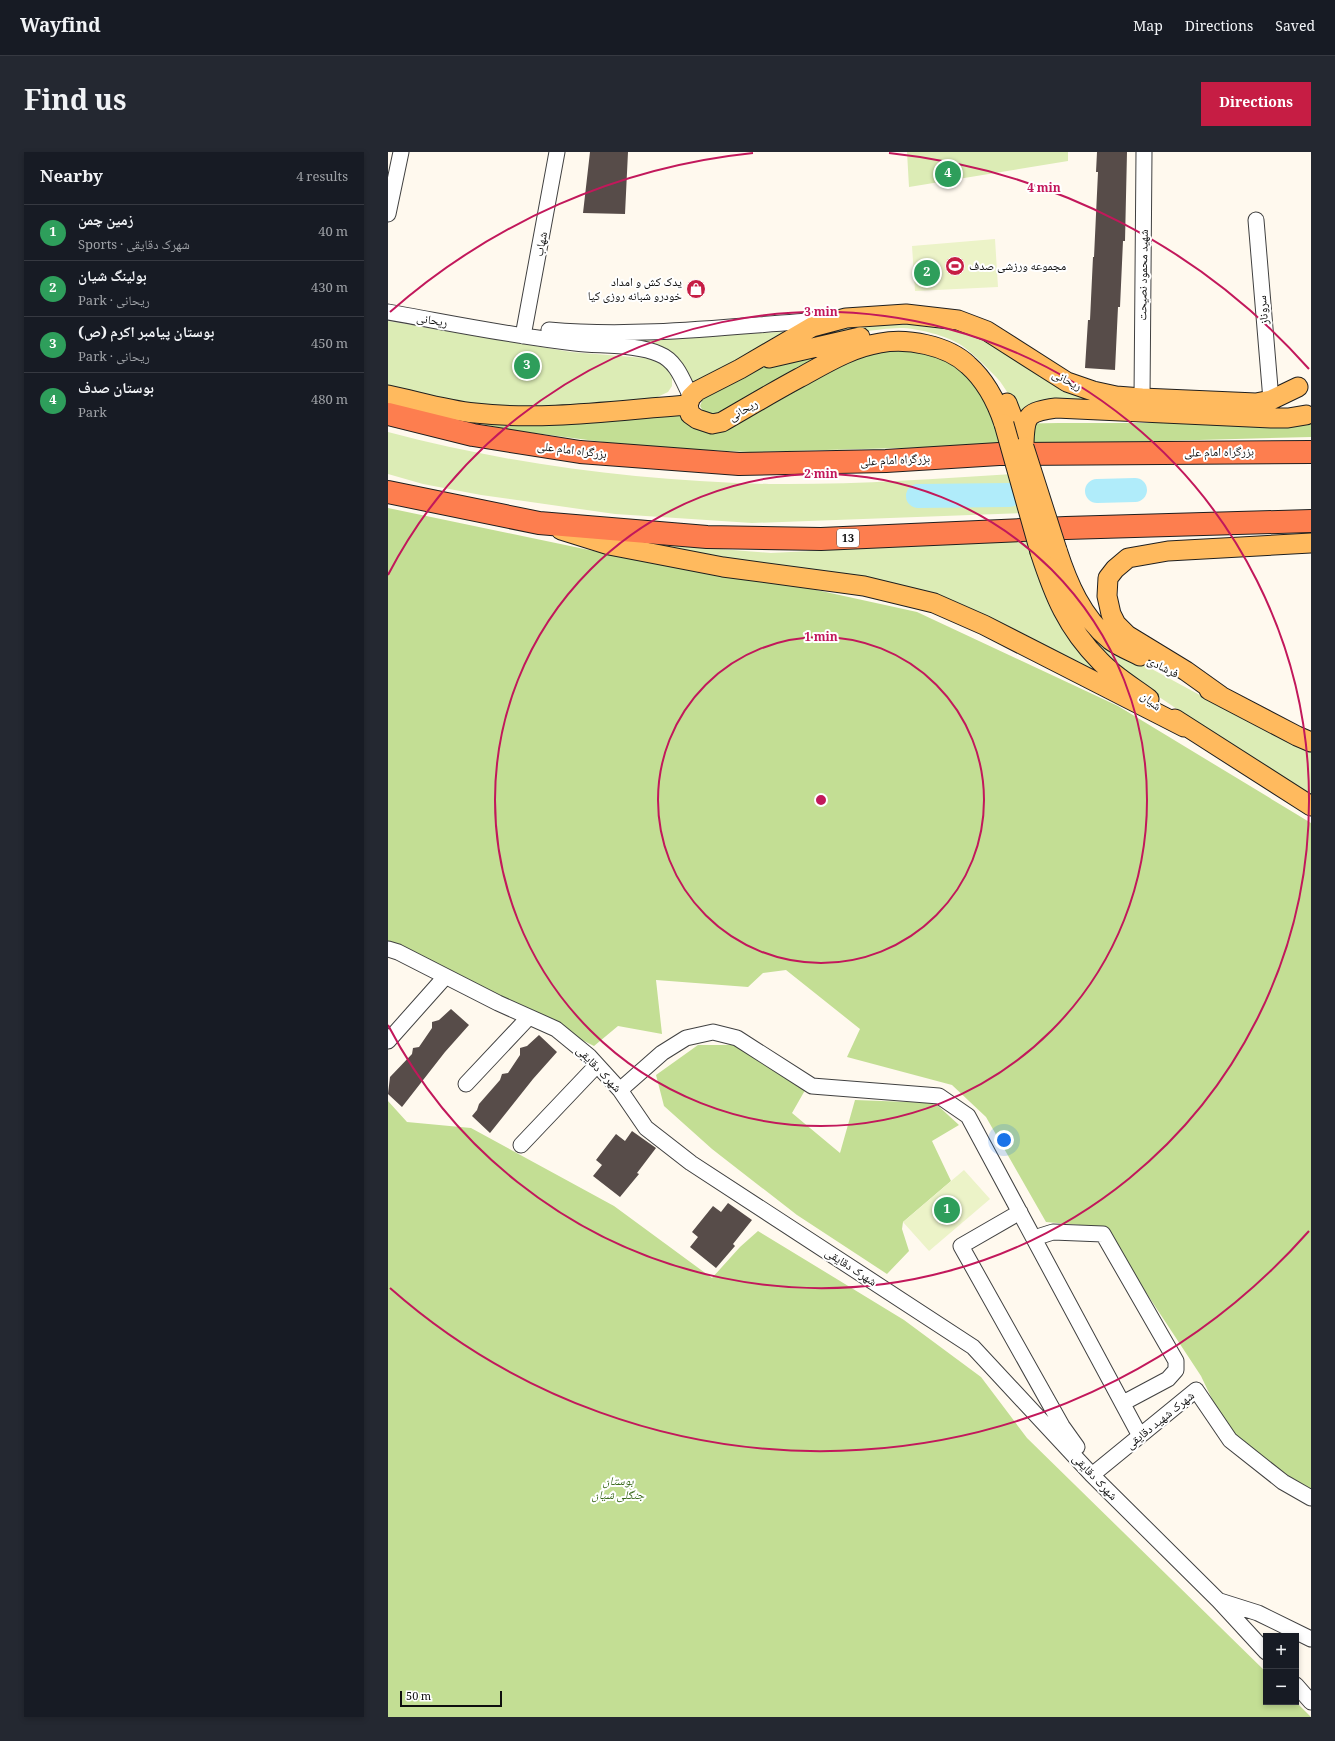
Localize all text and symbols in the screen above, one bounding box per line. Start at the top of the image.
text: Wayfind [20,12,101,44]
text: Map [1133,16,1163,40]
text: Directions [1185,16,1253,40]
text: Saved [1275,16,1315,40]
text: Find us [24,80,126,128]
button: Directions [1201,82,1311,126]
pin: 4 [935,159,961,189]
text: Nearby [40,164,103,193]
text: 4 results [296,167,348,189]
text: 4 min [1027,179,1061,200]
text: زمین چمن [78,209,133,235]
text: 1 [49,222,57,244]
text: 40 m [318,222,348,244]
street label: شهید محمود نصیحت [1133,229,1156,321]
street label: شهاب [530,230,555,258]
text: Sports · شهرک دقایقی [78,235,190,257]
sports icon: مجموعه ورزشی صدف [944,255,966,277]
place label: مجموعه ورزشی صدف [969,257,1066,278]
pin: 2 [914,258,940,288]
text: بولینگ شیان [78,265,147,291]
place label: یدک کش و امداد خودرو شبانه روزی کیا [588,273,682,308]
text: 2 [49,278,57,300]
text: 430 m [311,278,348,300]
shop icon: یدک کش و امداد خودرو شبانه روزی کیا [685,278,707,300]
text: Park · ریحانی [78,291,150,313]
street label: سروناز [1253,294,1276,326]
text: 3 min [804,303,838,324]
street label: ریحانی [414,308,449,335]
text: بوستان پیامبر اکرم (ص) [78,321,214,347]
text: 3 [49,334,57,356]
text: 450 m [311,334,348,356]
text: Park · ریحانی [78,347,150,369]
pin: 3 [514,351,540,381]
street label: ریحانی [1048,365,1085,398]
text: بوستان صدف [78,377,154,403]
text: 4 [49,390,57,412]
text: 480 m [311,390,348,412]
street label: ریحانی [725,394,763,428]
text: Park [78,403,107,425]
street label: بزرگراه امام علی [536,437,608,466]
street label: بزرگراه امام علی [1184,442,1254,465]
street label: بزرگراه امام علی [860,449,931,474]
text: 2 min [804,465,838,486]
road number: 13 [837,529,859,547]
text: 1 min [804,628,838,649]
street label: فرشادی [1143,651,1182,685]
street label: شیان [1135,687,1165,717]
centre of rings [814,793,828,807]
street label: شهرک دقایقی [570,1042,626,1099]
your location [994,1130,1014,1150]
pin: 1 [934,1195,960,1225]
street label: شهرک دقایقی [820,1243,881,1293]
street label: شهرک شهید دقایقی [1122,1387,1200,1456]
street label: شهرک دقایقی [1066,1450,1122,1507]
park label: بوستان جنگلی شیان [592,1472,645,1507]
map controls [1263,1633,1299,1705]
button: + [1263,1633,1299,1669]
button: − [1263,1669,1299,1705]
text: 50 m [406,1688,431,1707]
scale bar [400,1689,502,1708]

